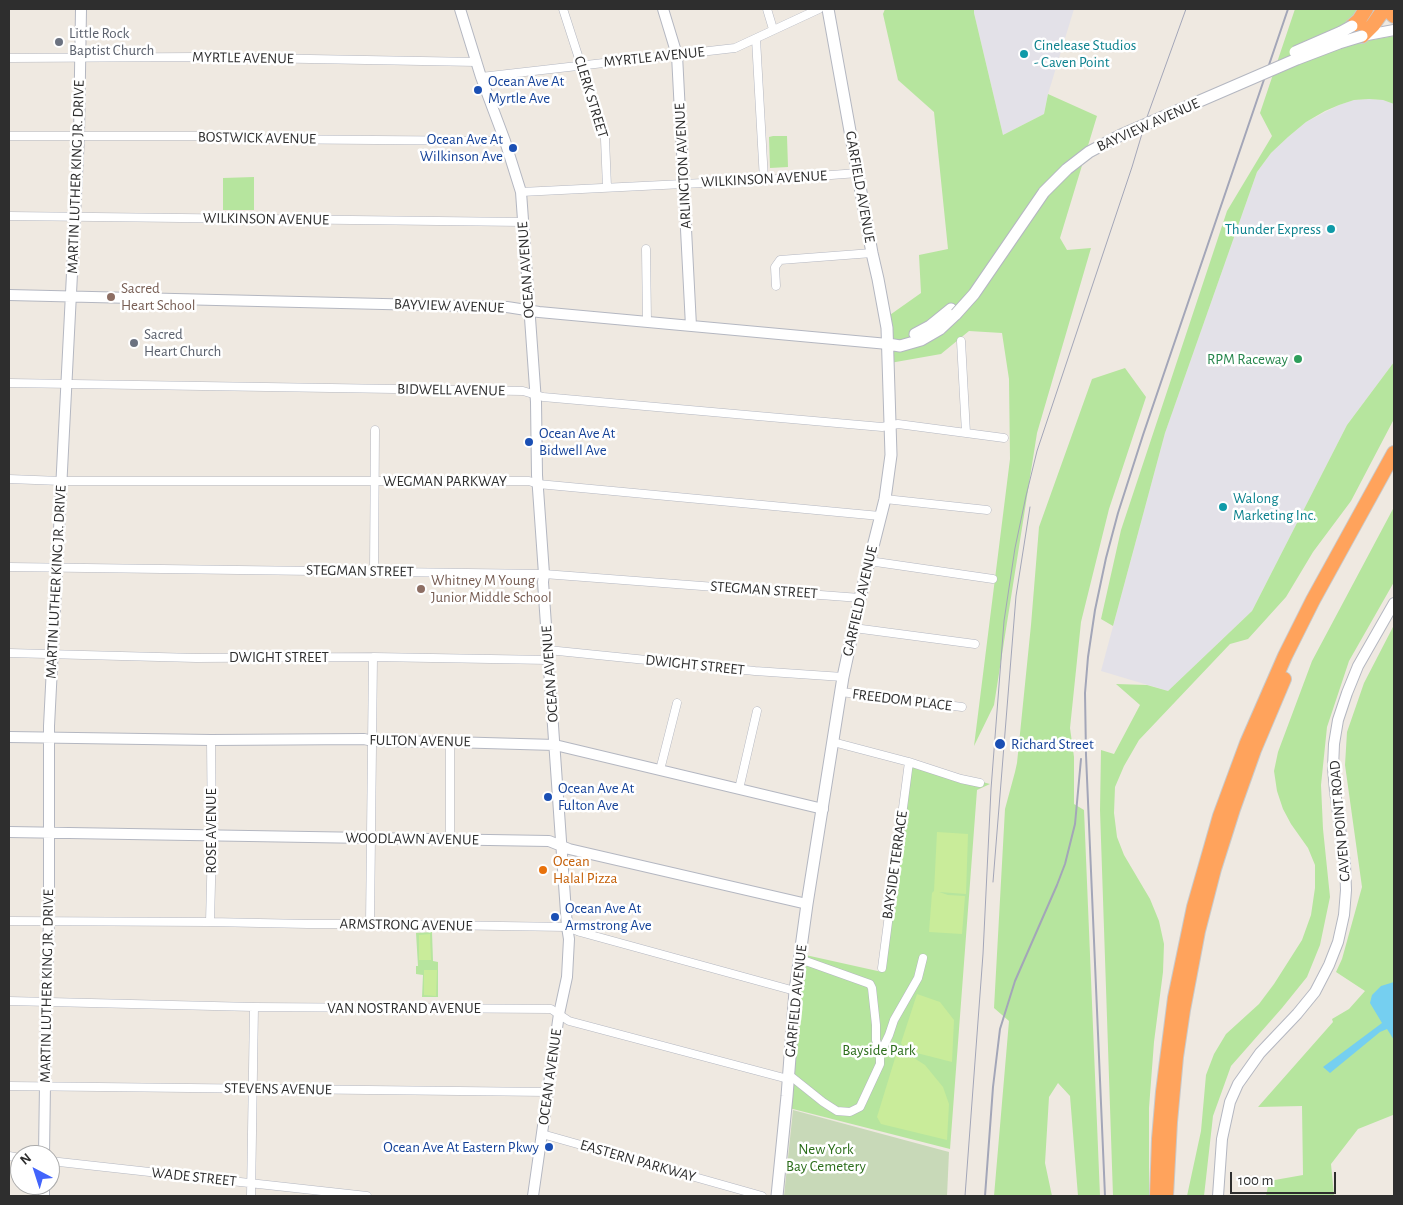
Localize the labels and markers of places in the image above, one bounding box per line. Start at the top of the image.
place label: Little Rock Baptist Church [69,24,154,59]
marker: Little Rock Baptist Church [53,36,65,48]
place label: Cinelease Studios - Caven Point [1034,36,1136,71]
marker: Cinelease Studios - Caven Point [1018,48,1030,60]
place label: Ocean Ave At Myrtle Ave [488,72,564,107]
marker: Ocean Ave At Myrtle Ave [472,84,484,96]
place label: Ocean Ave At Wilkinson Ave [420,130,503,165]
marker: Ocean Ave At Wilkinson Ave [507,142,519,154]
place label: Thunder Express [1225,220,1321,238]
marker: Thunder Express [1325,223,1337,235]
place label: Sacred Heart School [121,279,196,314]
marker: Sacred Heart School [105,291,117,303]
place label: Sacred Heart Church [144,325,221,360]
marker: Sacred Heart Church [128,337,140,349]
place label: RPM Raceway [1207,350,1288,368]
marker: RPM Raceway [1292,353,1304,365]
place label: Ocean Ave At Bidwell Ave [539,424,615,459]
marker: Ocean Ave At Bidwell Ave [523,436,535,448]
place label: Walong Marketing Inc. [1233,489,1316,524]
marker: Walong Marketing Inc. [1217,501,1229,513]
place label: Whitney M Young Junior Middle School [431,571,552,606]
marker: Whitney M Young Junior Middle School [415,583,427,595]
place label: Richard Street [1011,735,1094,753]
marker: Richard Street [993,737,1007,751]
place label: Ocean Ave At Fulton Ave [558,779,634,814]
marker: Ocean Ave At Fulton Ave [542,791,554,803]
place label: Ocean Halal Pizza [553,852,617,887]
marker: Ocean Halal Pizza [537,864,549,876]
place label: Ocean Ave At Armstrong Ave [565,899,652,934]
marker: Ocean Ave At Armstrong Ave [549,911,561,923]
place label: Ocean Ave At Eastern Pkwy [383,1138,539,1156]
marker: Ocean Ave At Eastern Pkwy [543,1141,555,1153]

